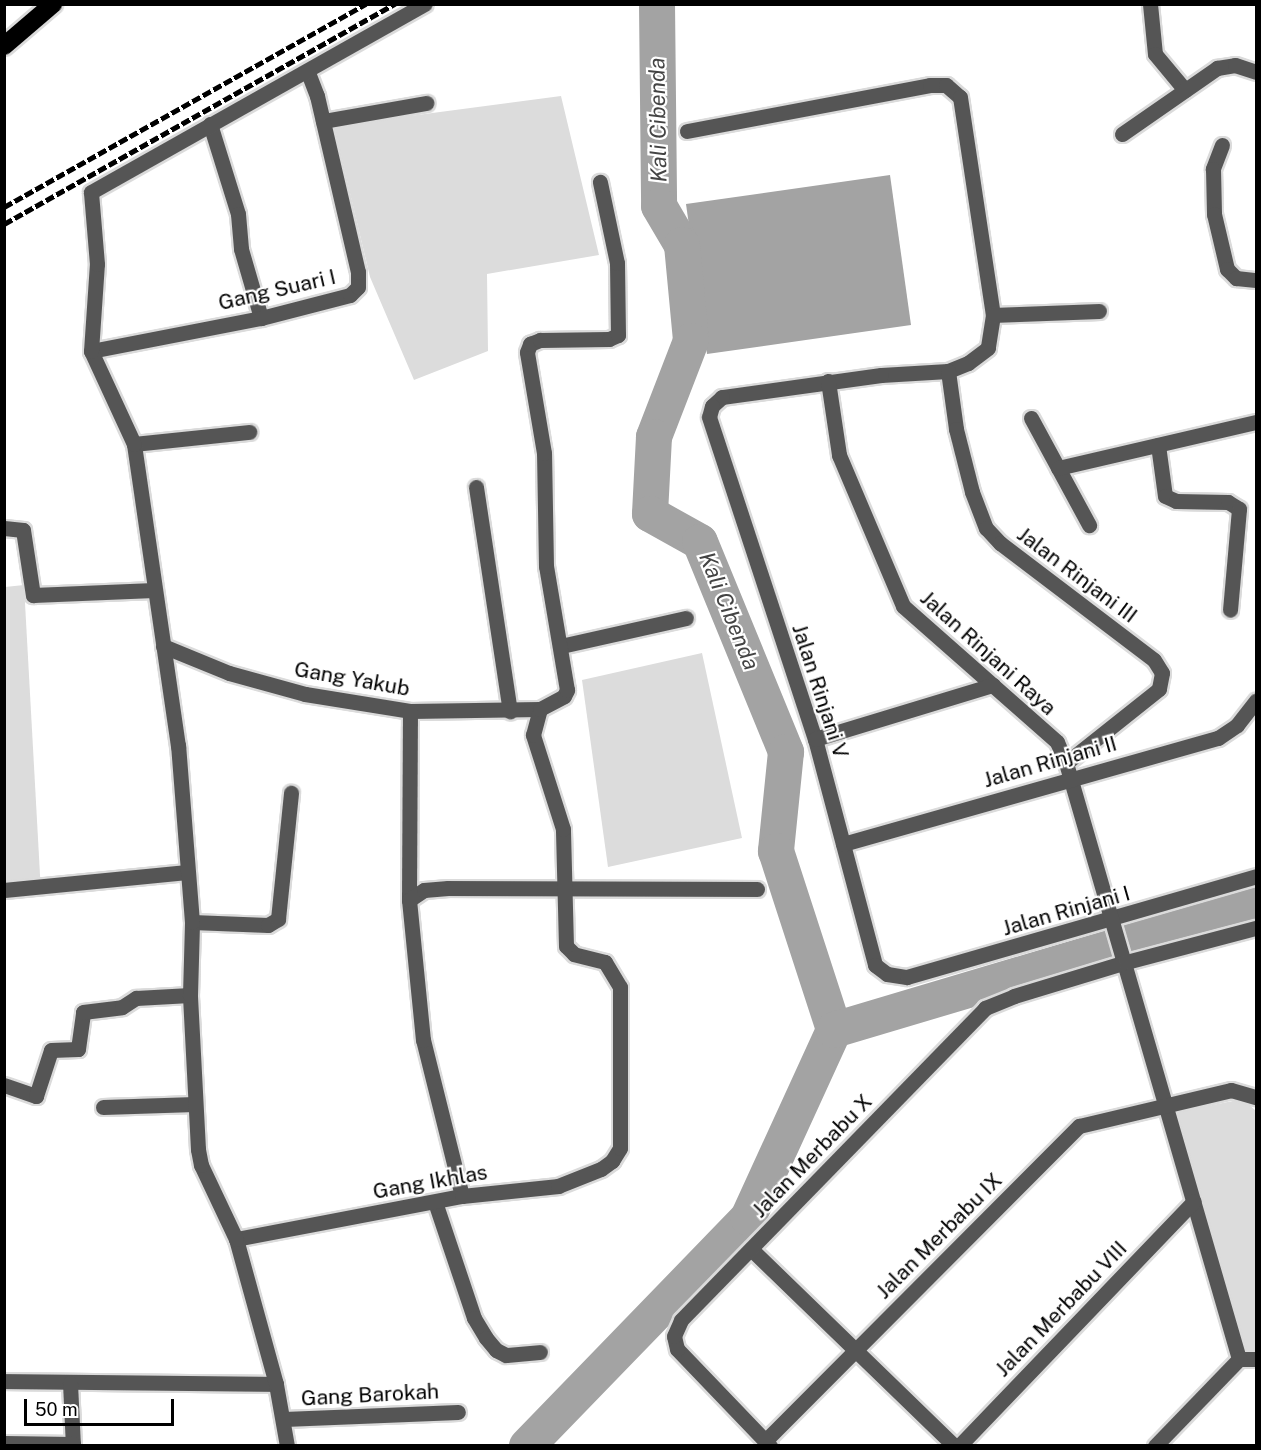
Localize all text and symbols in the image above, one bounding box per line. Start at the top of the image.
water label: Kali Cibenda [644,57,672,183]
street label: Gang Suari I [216,264,338,316]
street label: Jalan Rinjani III [1012,522,1142,628]
water label: Kali Cibenda [693,548,765,674]
street label: Jalan Rinjani Raya [915,585,1061,721]
street label: Jalan Rinjani V [786,621,854,761]
street label: Gang Yakub [292,656,412,702]
street label: Jalan Rinjani II [980,731,1120,793]
street label: Jalan Rinjani I [999,881,1133,941]
street label: Jalan Merbabu X [747,1089,877,1223]
street label: Gang Ikhlas [371,1160,489,1204]
street label: Jalan Merbabu IX [871,1168,1007,1304]
street label: Jalan Merbabu VIII [990,1236,1132,1382]
street label: Gang Barokah [300,1379,440,1411]
scale bar [27,1387,177,1425]
text: 50 m [35,1399,78,1420]

